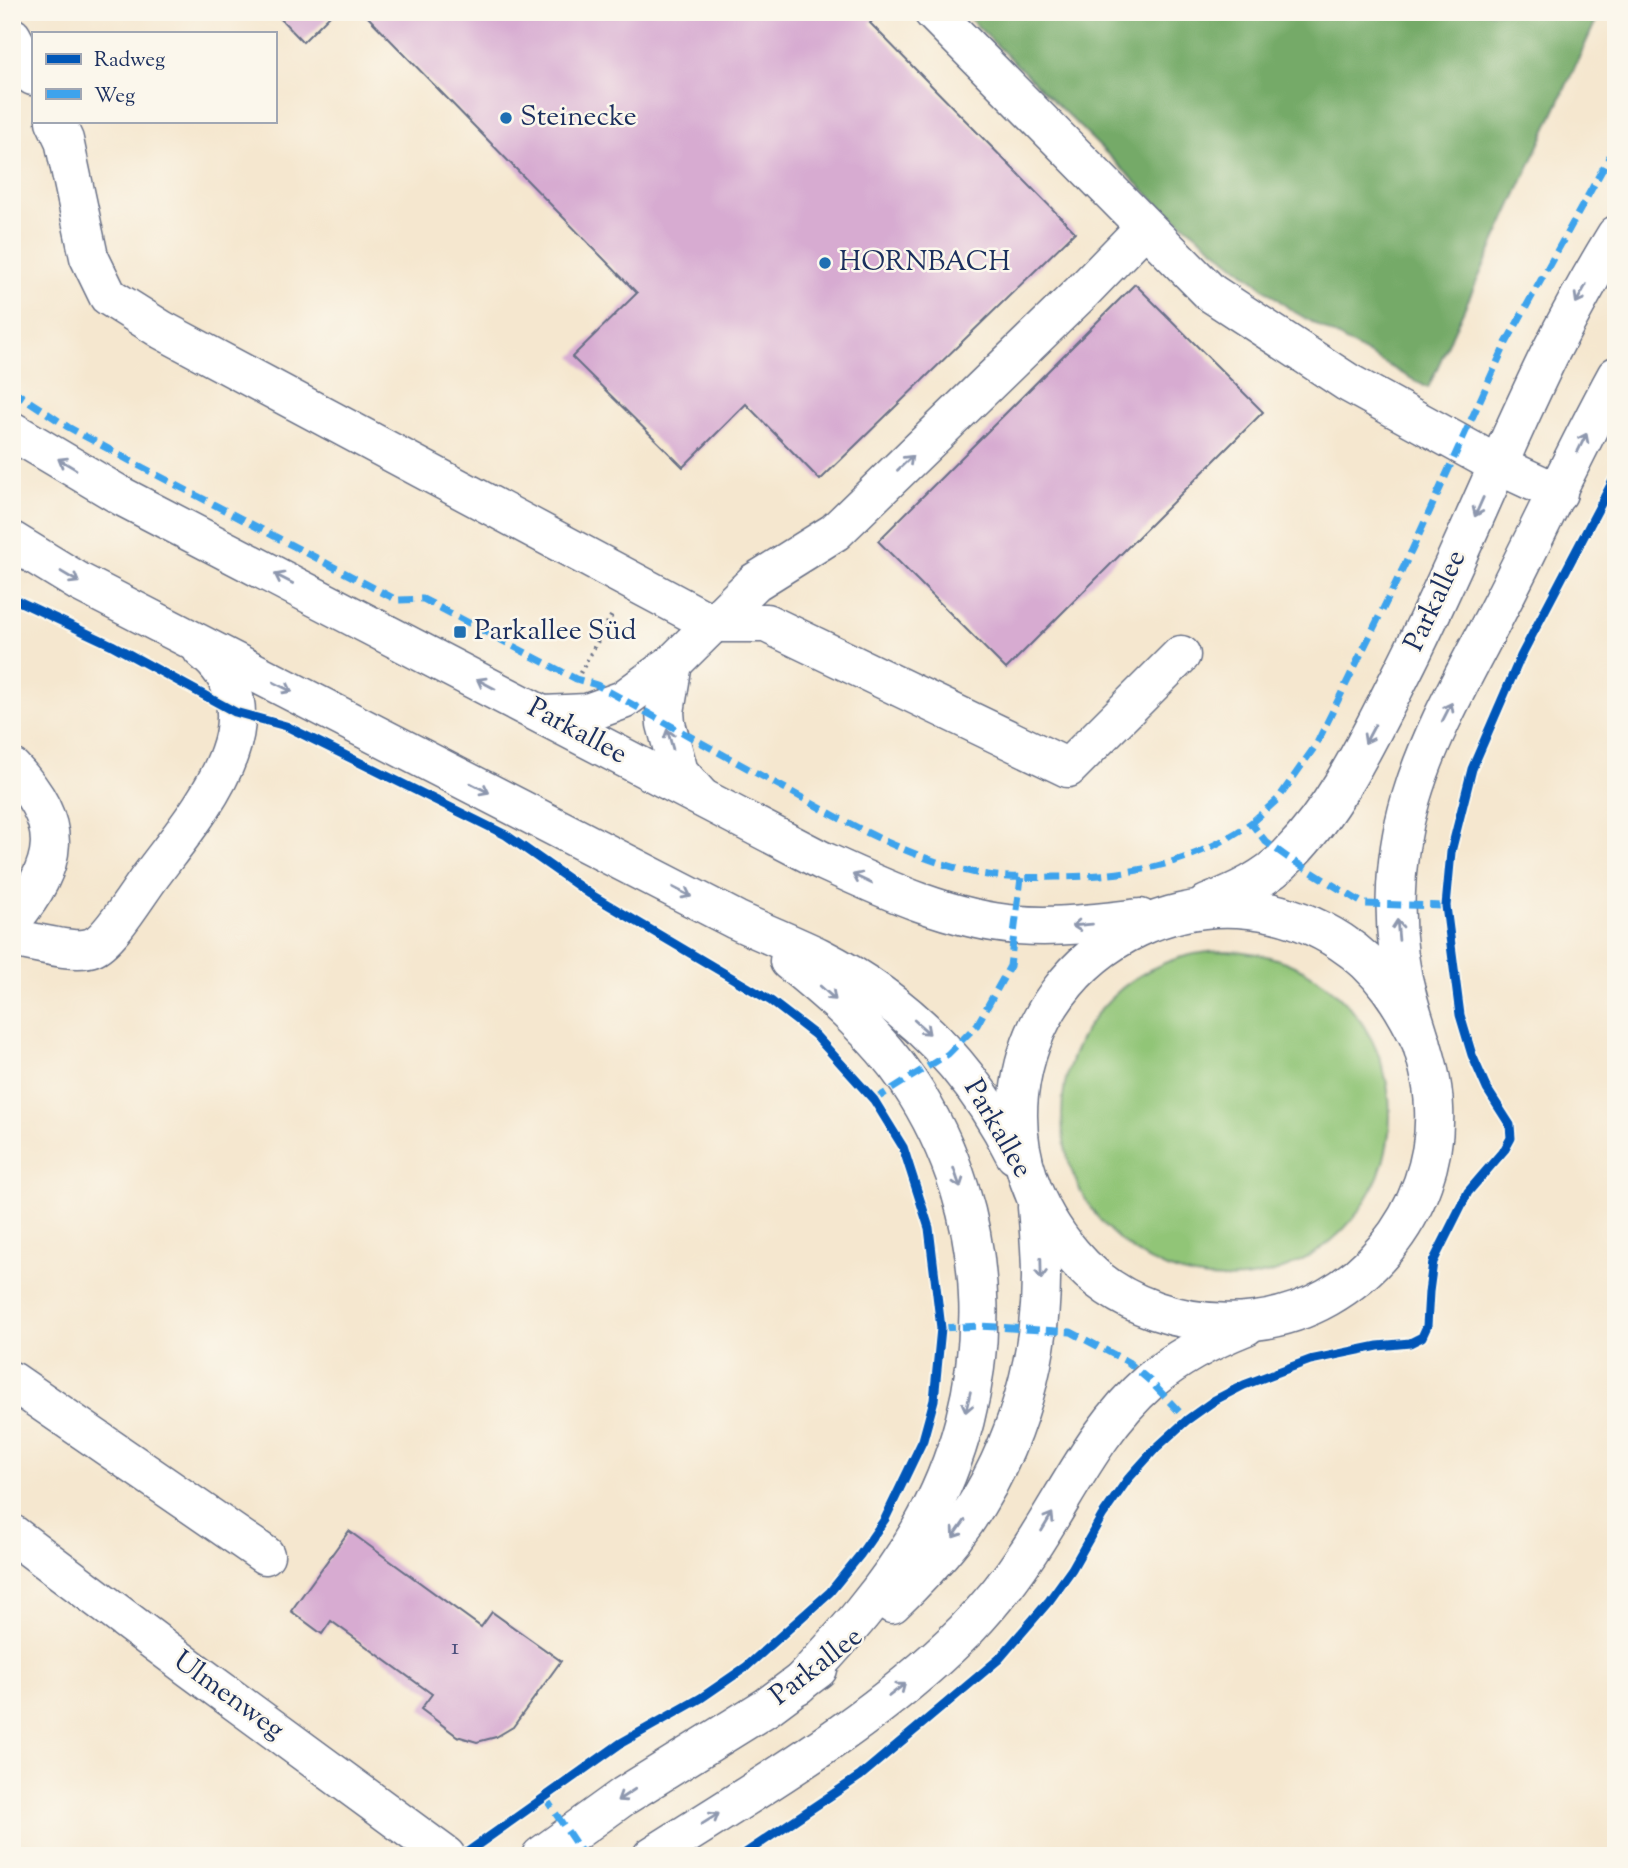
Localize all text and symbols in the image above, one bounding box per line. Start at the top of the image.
legend [32,32,276,122]
text: Radweg [94,46,165,76]
text: Weg [94,82,135,112]
place label: Steinecke [520,98,637,138]
marker: Steinecke [498,110,514,126]
place label: HORNBACH [839,243,1010,283]
marker: HORNBACH [817,255,833,271]
one-way arrow [1574,283,1588,303]
one-way arrow [1576,433,1590,454]
one-way arrow [896,454,913,471]
one-way arrow [58,457,78,471]
one-way arrow [1472,496,1486,517]
street label: Parkallee [1395,544,1477,658]
one-way arrow [60,570,80,584]
one-way arrow [274,572,294,586]
place label: Parkallee Süd [474,612,637,652]
marker: Parkallee Süd [452,624,468,640]
one-way arrow [476,677,496,691]
one-way arrow [273,680,293,694]
street label: Parkallee [520,689,634,775]
one-way arrow [1440,702,1454,723]
one-way arrow [1363,723,1377,744]
one-way arrow [663,728,676,750]
one-way arrow [469,781,489,795]
one-way arrow [852,871,873,885]
one-way arrow [671,886,692,900]
one-way arrow [1071,919,1094,932]
one-way arrow [1391,919,1404,942]
one-way arrow [819,985,837,1001]
one-way arrow [913,1019,931,1035]
street label: Parkallee [953,1072,1041,1186]
one-way arrow [952,1166,964,1188]
one-way arrow [1034,1258,1048,1281]
one-way arrow [961,1390,974,1413]
one-way arrow [1040,1512,1054,1532]
one-way arrow [952,1519,966,1538]
street label: Parkallee [762,1618,872,1716]
house number: 1 [451,1631,459,1665]
street label: Ulmenweg [164,1642,292,1750]
one-way arrow [887,1683,905,1698]
one-way arrow [617,1788,637,1802]
one-way arrow [699,1812,719,1826]

